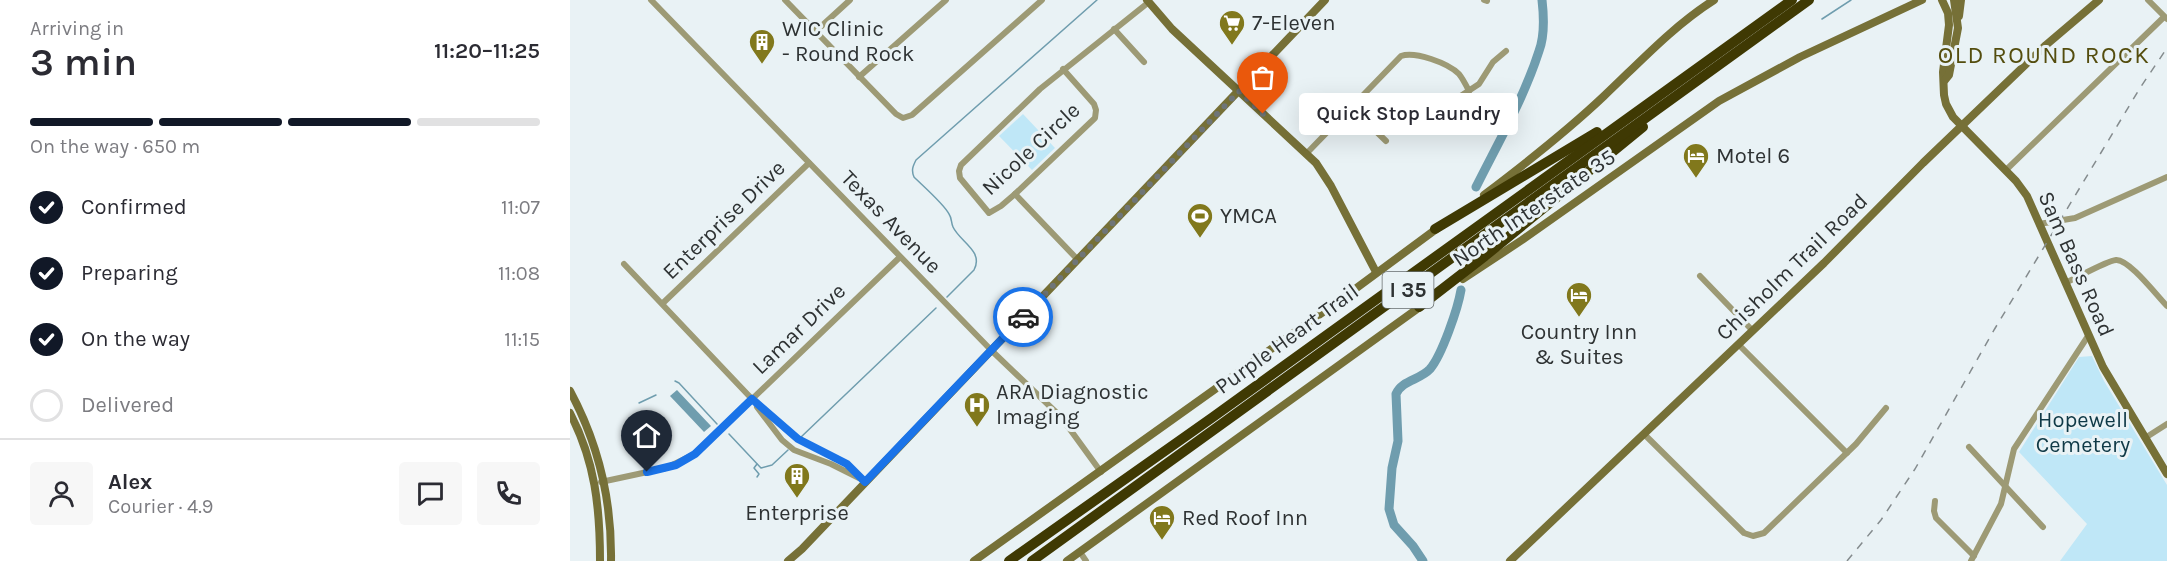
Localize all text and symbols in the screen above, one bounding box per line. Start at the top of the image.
supermarket icon: 7-Eleven [1217,8,1247,46]
place label: 7-Eleven [1252,10,1335,36]
place label: WIC Clinic - Round Rock [782,16,914,67]
text: Arriving in [30,17,124,40]
building icon: WIC Clinic - Round Rock [747,27,777,65]
text: 11:20–11:25 [434,38,540,64]
text: 3 min [30,39,137,85]
district label: OLD ROUND ROCK [1938,41,2150,69]
pin [1237,52,1288,114]
icon: bag [1246,61,1279,94]
callout: Quick Stop Laundry [1299,93,1518,135]
street label: Nicole Circle [977,97,1085,201]
text: Quick Stop Laundry [1317,102,1500,125]
text: On the way · 650 m [30,135,200,158]
hotel icon: Motel 6 [1681,141,1711,179]
place label: Motel 6 [1716,143,1790,169]
street label: North Interstate 35 [1448,144,1620,272]
street label: Enterprise Drive [657,155,791,285]
street label: Texas Avenue [835,165,947,279]
street label: Sam Bass Road [2032,187,2120,341]
street label: Chisholm Trail Road [1711,188,1873,346]
icon: check [30,191,63,224]
text: Confirmed [81,194,187,220]
text: 11:07 [501,196,540,219]
sports icon: YMCA [1185,201,1215,239]
place label: YMCA [1220,203,1277,229]
icon: check [30,257,63,290]
text: Preparing [81,260,178,286]
text: 11:08 [498,262,540,285]
road number: I 35 [1382,272,1434,308]
street label: Lamar Drive [747,278,851,380]
street label: Purple Heart Trail [1210,278,1364,400]
hotel icon: Country Inn & Suites [1564,280,1594,318]
courier [993,287,1053,347]
icon: car [1007,301,1040,334]
place label: Country Inn & Suites [1521,319,1637,370]
icon: check [30,323,63,356]
text: On the way [81,326,190,352]
text: 11:15 [504,328,540,351]
place label: ARA Diagnostic Imaging [996,379,1149,430]
hospital icon: ARA Diagnostic Imaging [962,390,992,428]
text: Delivered [81,392,174,418]
park label: Hopewell Cemetery [2036,407,2130,458]
pin [621,410,672,472]
icon: home [630,419,663,452]
building icon: Enterprise [782,461,812,499]
button: person [30,462,93,525]
button: chat [399,462,462,525]
button: phone [477,462,540,525]
text: Alex [108,469,152,495]
text: Courier · 4.9 [108,495,213,518]
place label: Enterprise [745,500,849,526]
hotel icon: Red Roof Inn [1147,503,1177,541]
place label: Red Roof Inn [1182,505,1308,531]

